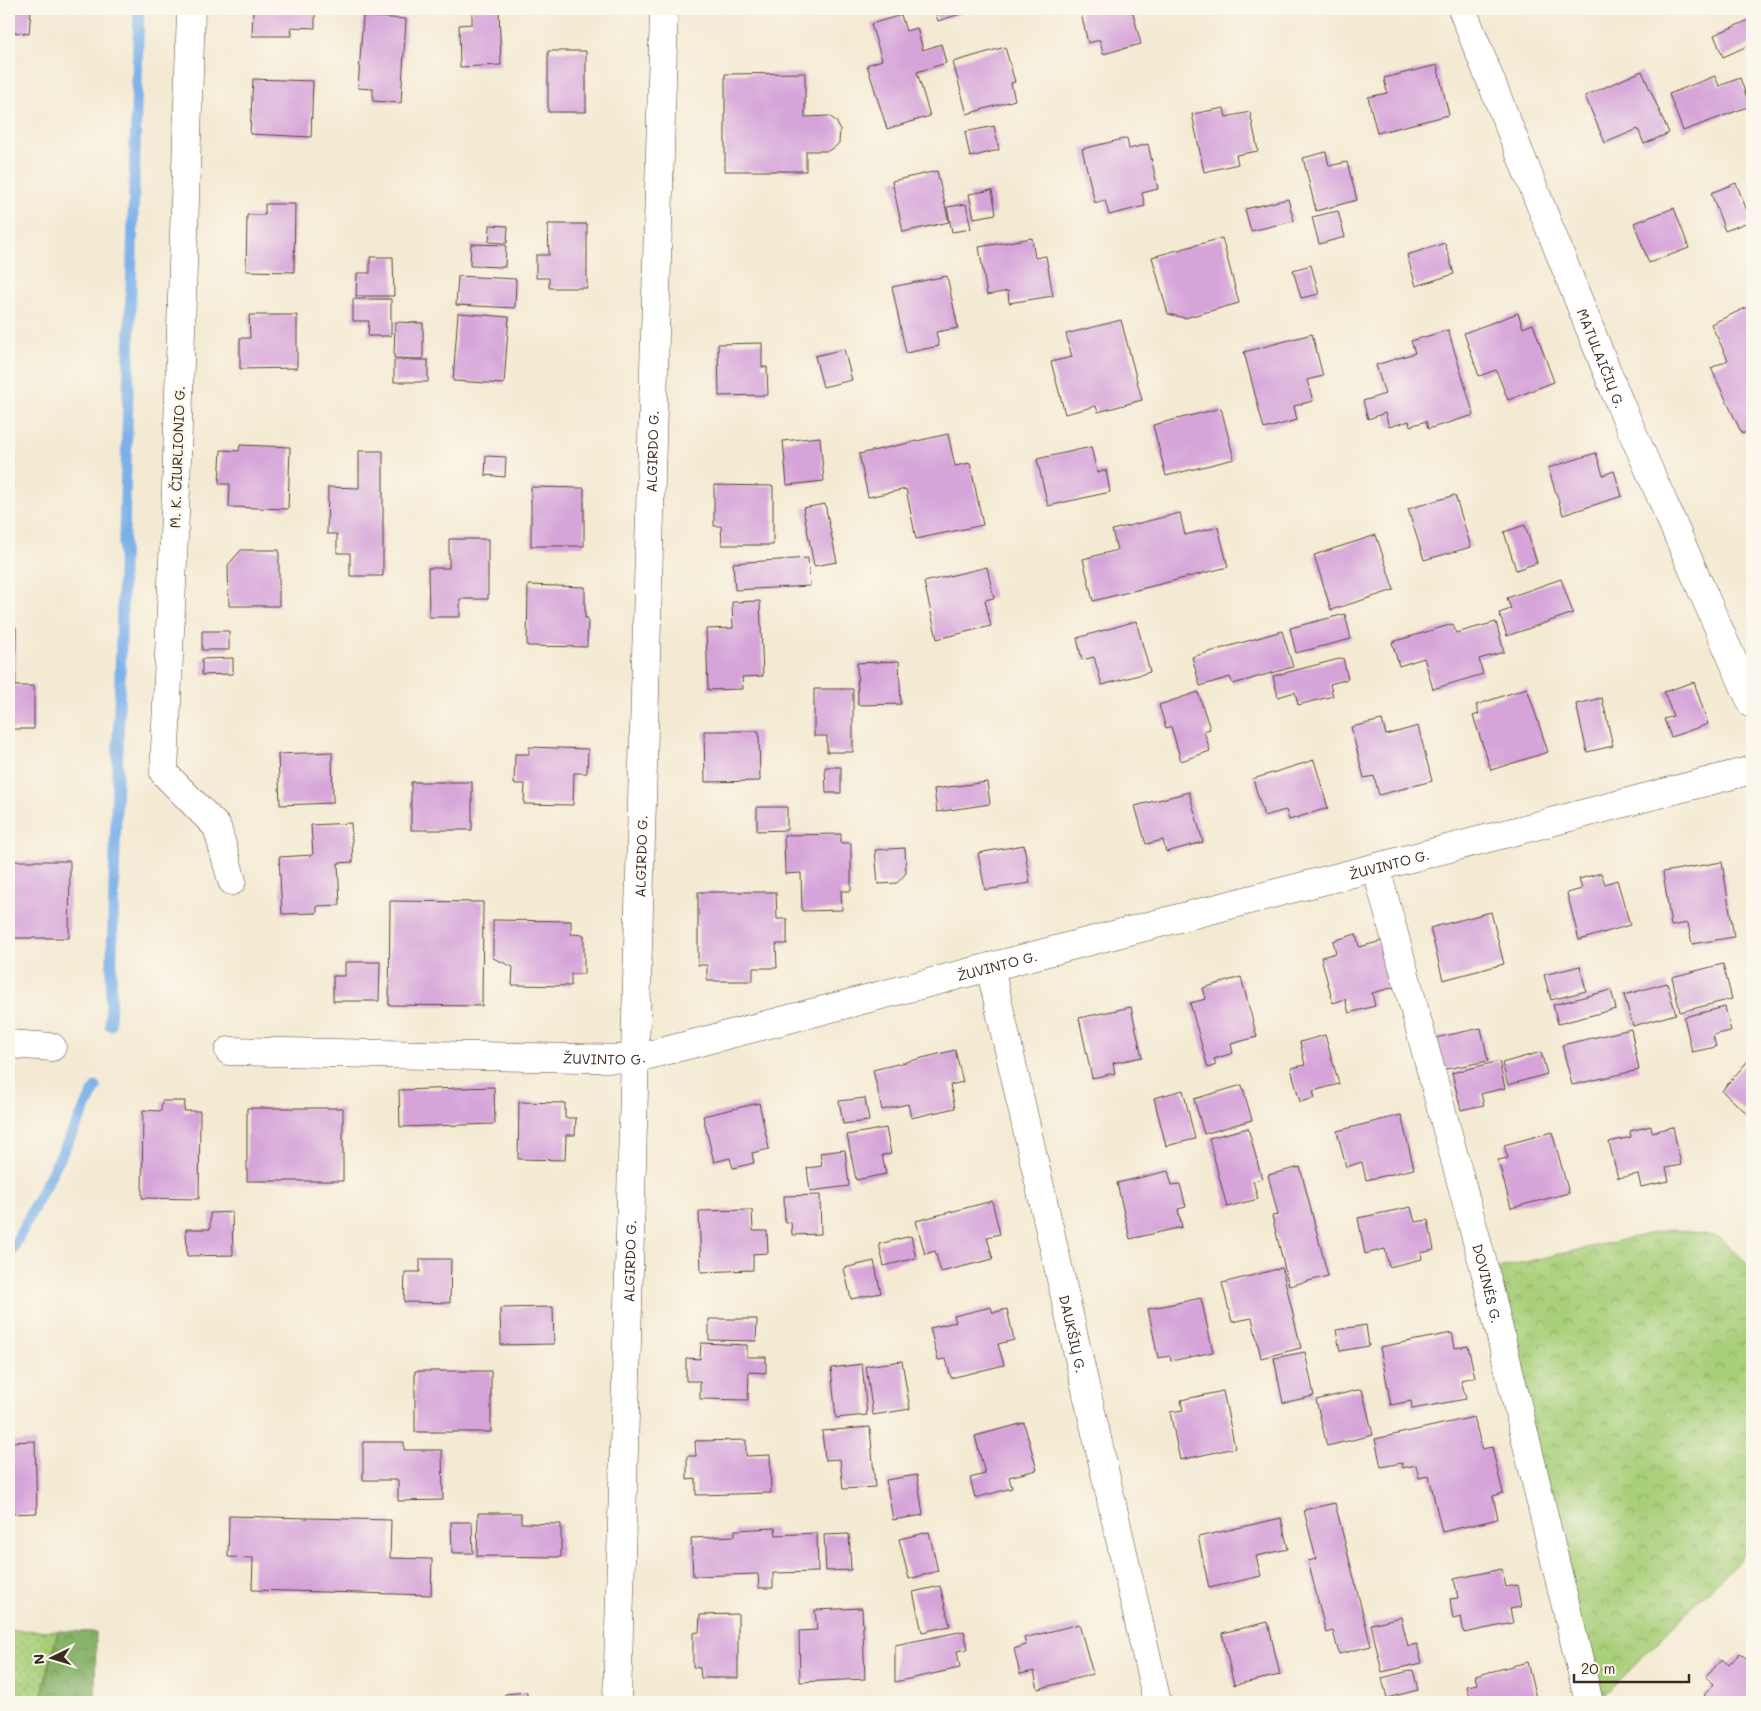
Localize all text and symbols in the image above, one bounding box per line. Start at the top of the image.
street label: MATULAIČIŲ G. [1573,305,1630,411]
street label: M. K. ČIURLIONIO G. [165,385,189,529]
street label: ALGIRDO G. [641,410,662,493]
street label: ALGIRDO G. [630,815,651,898]
street label: ŽUVINTO G. [1347,844,1431,883]
street label: ŽUVINTO G. [955,946,1039,985]
street label: ŽUVINTO G. [563,1047,647,1069]
street label: ALGIRDO G. [619,1220,640,1303]
street label: DOVINĖS G. [1469,1241,1507,1325]
street label: DAUKŠIŲ G. [1055,1293,1091,1375]
north arrow [28,1634,78,1684]
scale bar [1574,1651,1688,1683]
text: N [29,1653,48,1665]
text: 20 m [1581,1658,1615,1678]

